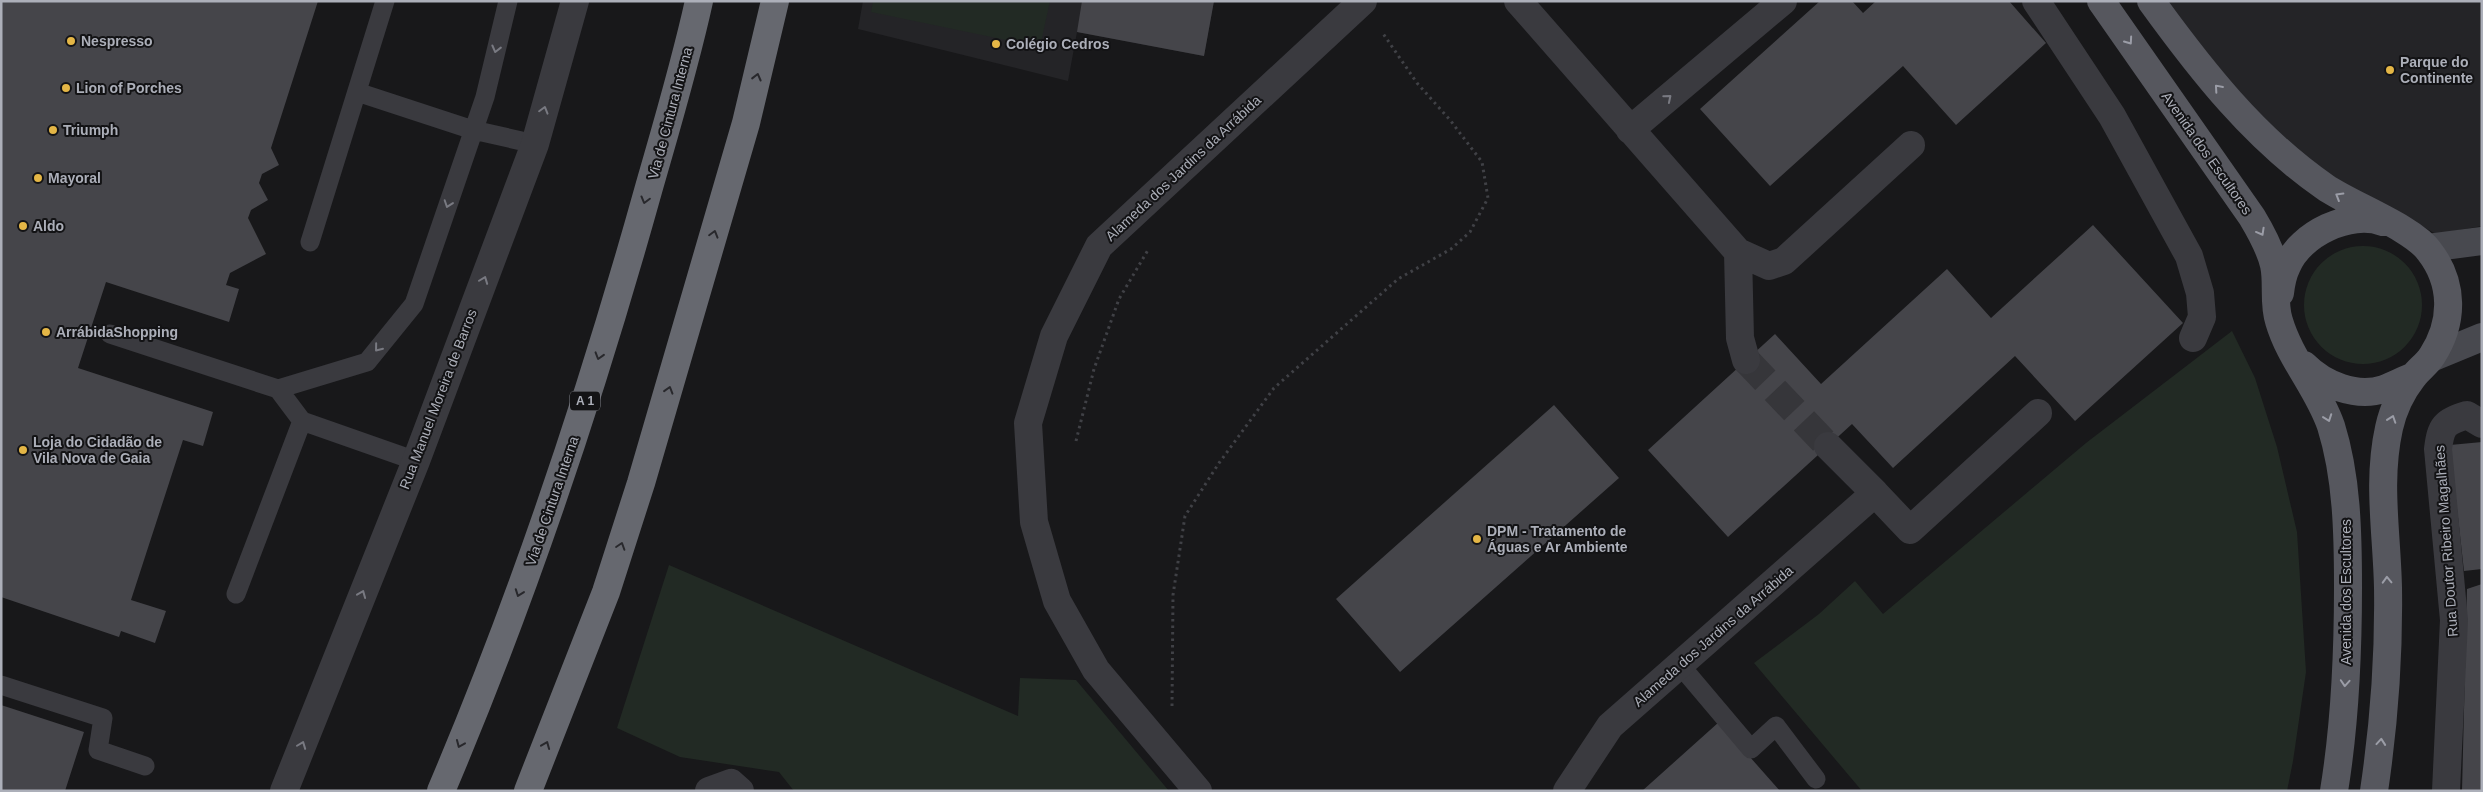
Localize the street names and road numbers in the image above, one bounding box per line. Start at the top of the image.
street label: Via de Cintura Interna [645,45,695,181]
street label: Avenida dos Escultores [2159,89,2255,217]
street label: Alameda dos Jardins da Arrábida [1102,92,1264,244]
street label: Rua Manuel Moreira de Barros [396,307,480,491]
road number: A 1 [570,392,600,411]
street label: Via de Cintura Interna [522,434,582,568]
street label: Rua Doutor Ribeiro Magalhães [2431,445,2461,637]
street label: Avenida dos Escultores [2338,519,2354,665]
street label: Alameda dos Jardins da Arrábida [1630,562,1796,710]

